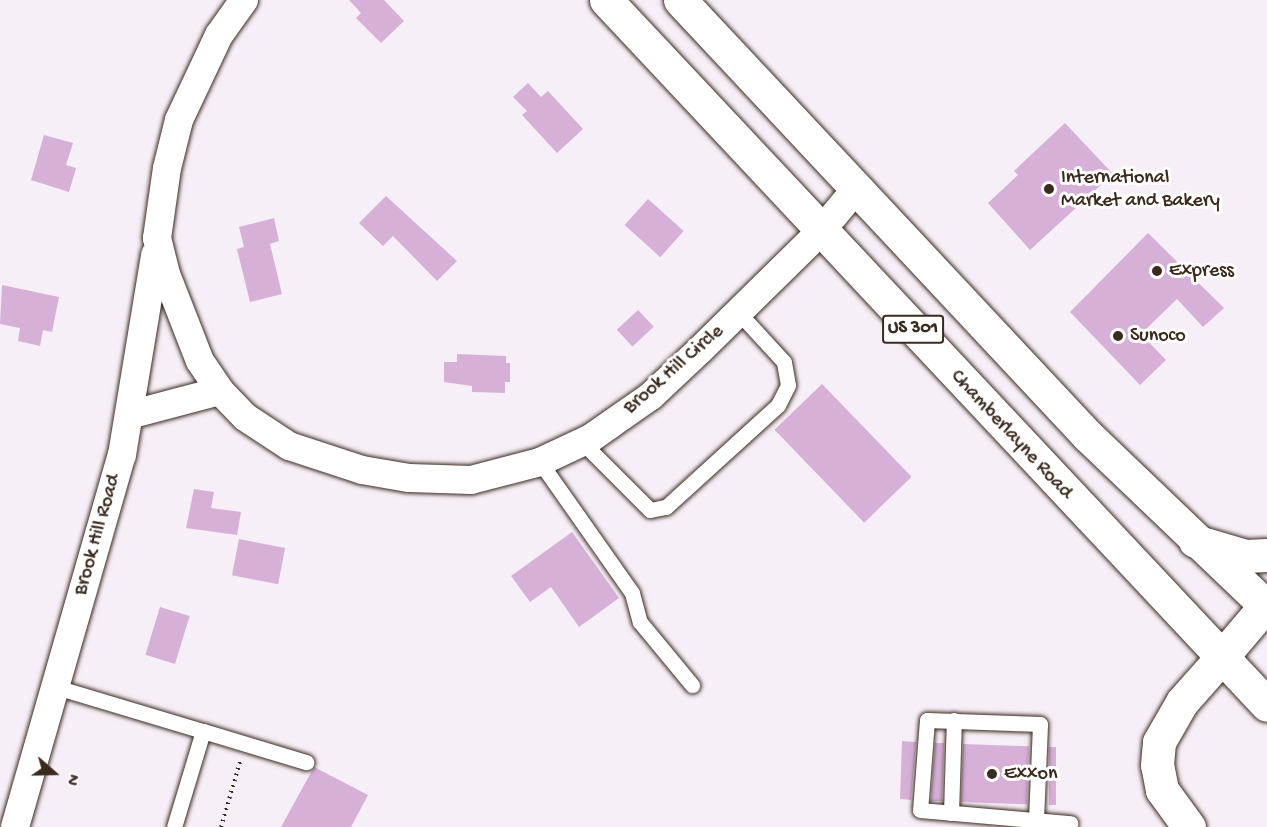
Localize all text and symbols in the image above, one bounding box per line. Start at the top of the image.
place label: International Market and Bakery [1061,166,1220,213]
marker: International Market and Bakery [1042,182,1056,196]
place label: Express [1169,259,1234,283]
marker: Express [1150,264,1164,278]
road number: US 301 [882,314,944,344]
street label: Brook Hill Circle [619,320,729,420]
place label: Sunoco [1130,324,1186,348]
marker: Sunoco [1111,329,1125,343]
street label: Chamberlayne Road [945,365,1077,505]
street label: Brook Hill Road [69,472,127,598]
north arrow [24,743,84,803]
place label: Exxon [1004,762,1057,786]
marker: Exxon [985,767,999,781]
text: N [61,771,82,787]

